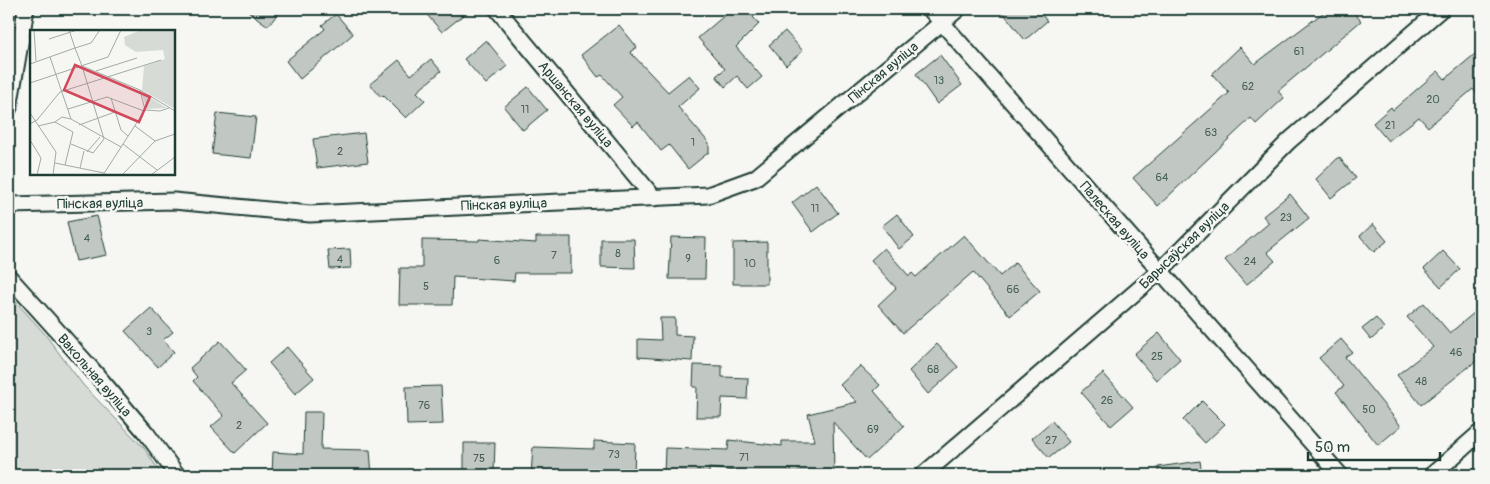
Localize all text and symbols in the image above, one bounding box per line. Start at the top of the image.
inset map [30,30,175,175]
street label: Пінская вуліца [845,38,922,107]
house number: 61 [1294,45,1304,58]
street label: Аршанская вуліца [535,58,617,151]
house number: 13 [934,74,944,87]
house number: 62 [1242,80,1254,93]
house number: 20 [1426,93,1440,106]
house number: 11 [521,103,529,116]
house number: 21 [1385,119,1395,132]
house number: 63 [1205,126,1217,139]
house number: 1 [691,136,695,149]
house number: 2 [337,145,343,158]
house number: 64 [1156,171,1169,184]
street label: Палеская вуліца [1076,178,1153,263]
street label: Пінская вуліца [57,194,143,213]
street label: Пінская вуліца [461,194,547,215]
street label: Барысаўская вуліца [1136,198,1233,293]
house number: 11 [811,202,819,215]
house number: 23 [1280,211,1292,224]
house number: 4 [84,232,91,245]
house number: 8 [615,247,621,260]
house number: 7 [551,249,557,262]
house number: 9 [685,252,691,265]
house number: 4 [337,253,344,266]
house number: 6 [494,254,500,267]
house number: 24 [1244,255,1257,268]
house number: 10 [744,257,756,270]
house number: 5 [423,280,429,293]
house number: 66 [1007,283,1019,296]
house number: 3 [146,325,152,338]
street label: Вакольная вуліца [54,330,135,420]
house number: 46 [1450,346,1462,359]
house number: 25 [1151,350,1163,363]
house number: 68 [927,363,939,376]
house number: 48 [1415,375,1427,388]
house number: 26 [1101,394,1113,407]
house number: 76 [418,399,430,412]
house number: 50 [1362,403,1376,416]
house number: 2 [236,419,242,432]
house number: 69 [867,423,879,436]
scale bar [1308,429,1440,461]
house number: 27 [1045,434,1057,447]
text: 50 m [1315,438,1350,457]
house number: 73 [608,448,620,461]
house number: 71 [739,451,749,464]
house number: 75 [473,452,485,465]

